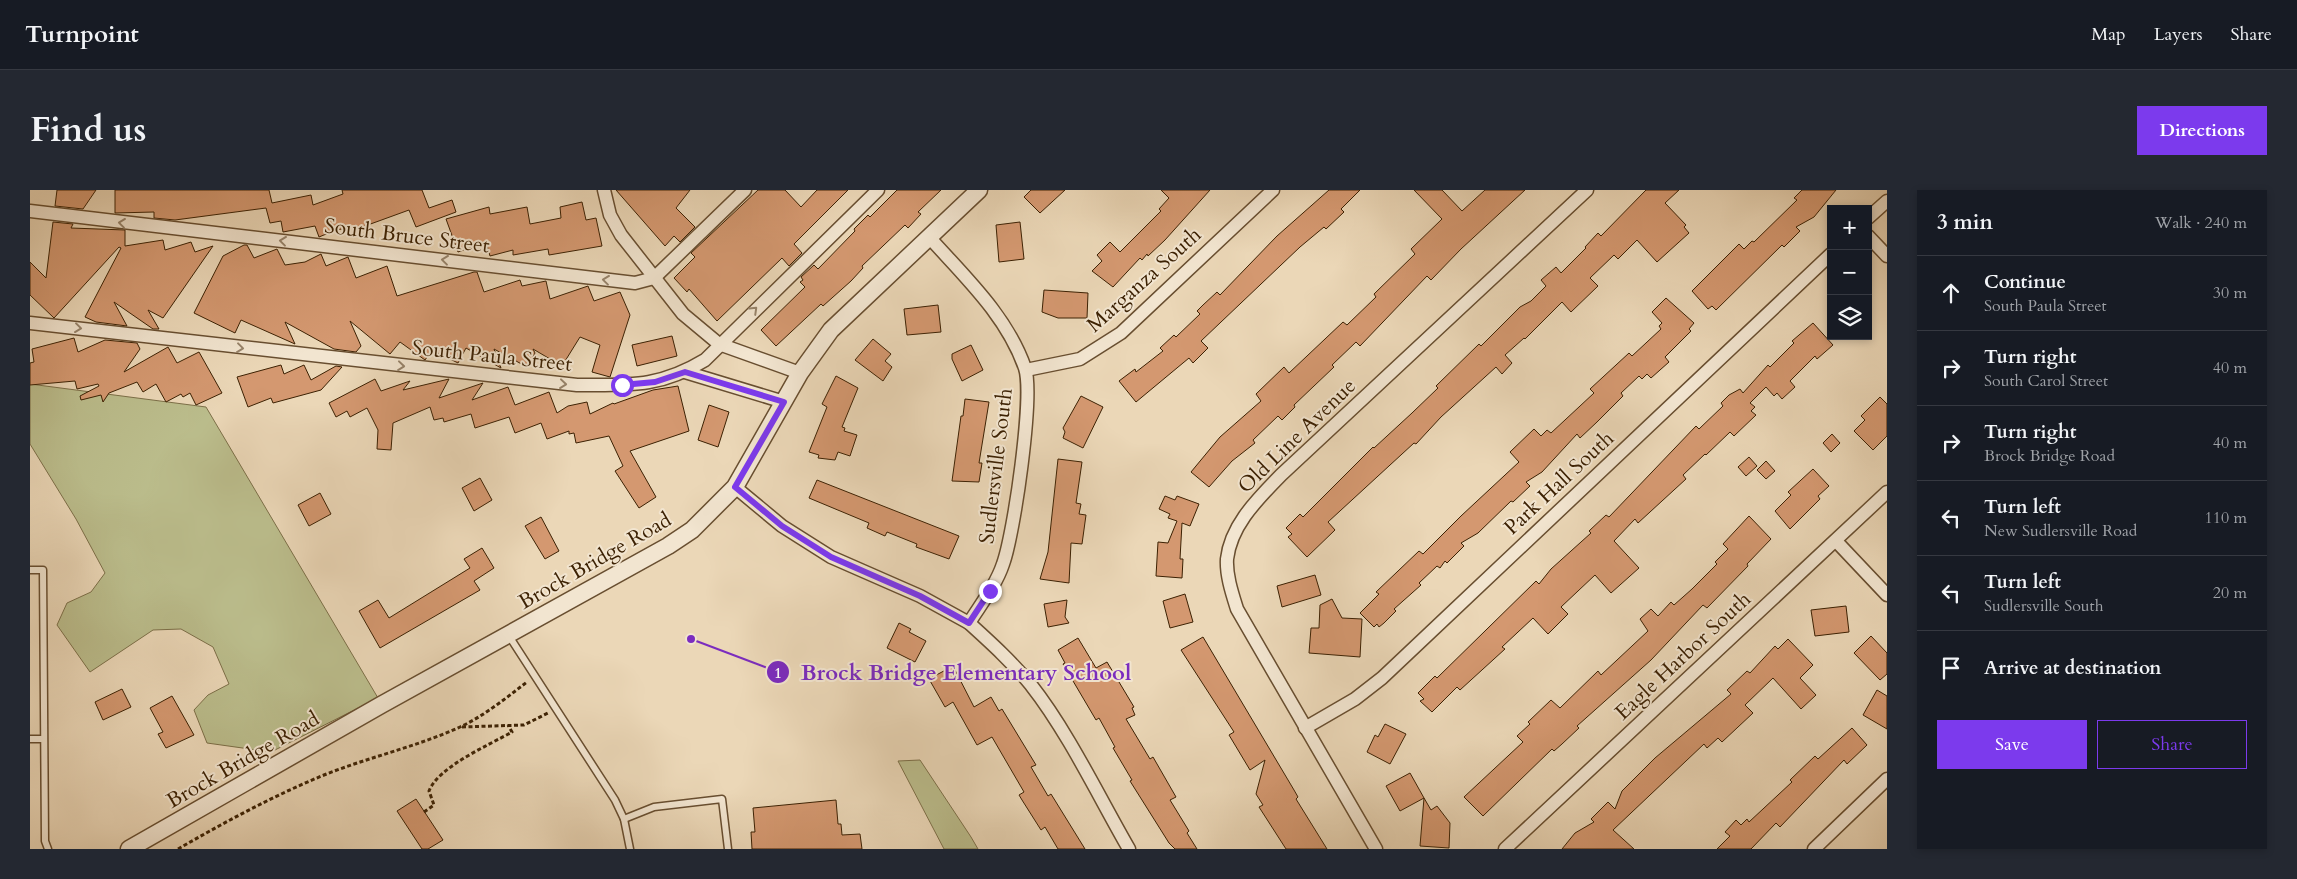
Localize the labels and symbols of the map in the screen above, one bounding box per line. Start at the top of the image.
street label: South Bruce Street [323,211,491,261]
one-way arrow [118,218,126,229]
street label: Marganza South [1080,220,1208,339]
one-way arrow [279,236,287,247]
one-way arrow [440,255,448,266]
one-way arrow [602,275,610,286]
one-way arrow [748,307,757,316]
one-way arrow [75,322,83,333]
street label: South Paula Street [411,333,574,379]
one-way arrow [236,342,244,353]
one-way arrow [398,360,406,371]
street label: Old Line Avenue [1231,372,1363,500]
route start [611,374,634,397]
one-way arrow [559,378,567,389]
street label: Sudlersville South [972,386,1020,546]
street label: Park Hall South [1498,424,1621,542]
street label: Brock Bridge Road [513,505,677,617]
route end [979,580,1002,603]
street label: Eagle Harbor South [1609,585,1758,727]
callout: Brock Bridge Elementary School [766,654,1141,691]
text: Brock Bridge Elementary School [801,658,1132,688]
text: 1 [774,663,782,683]
street label: Brock Bridge Road [161,704,325,816]

